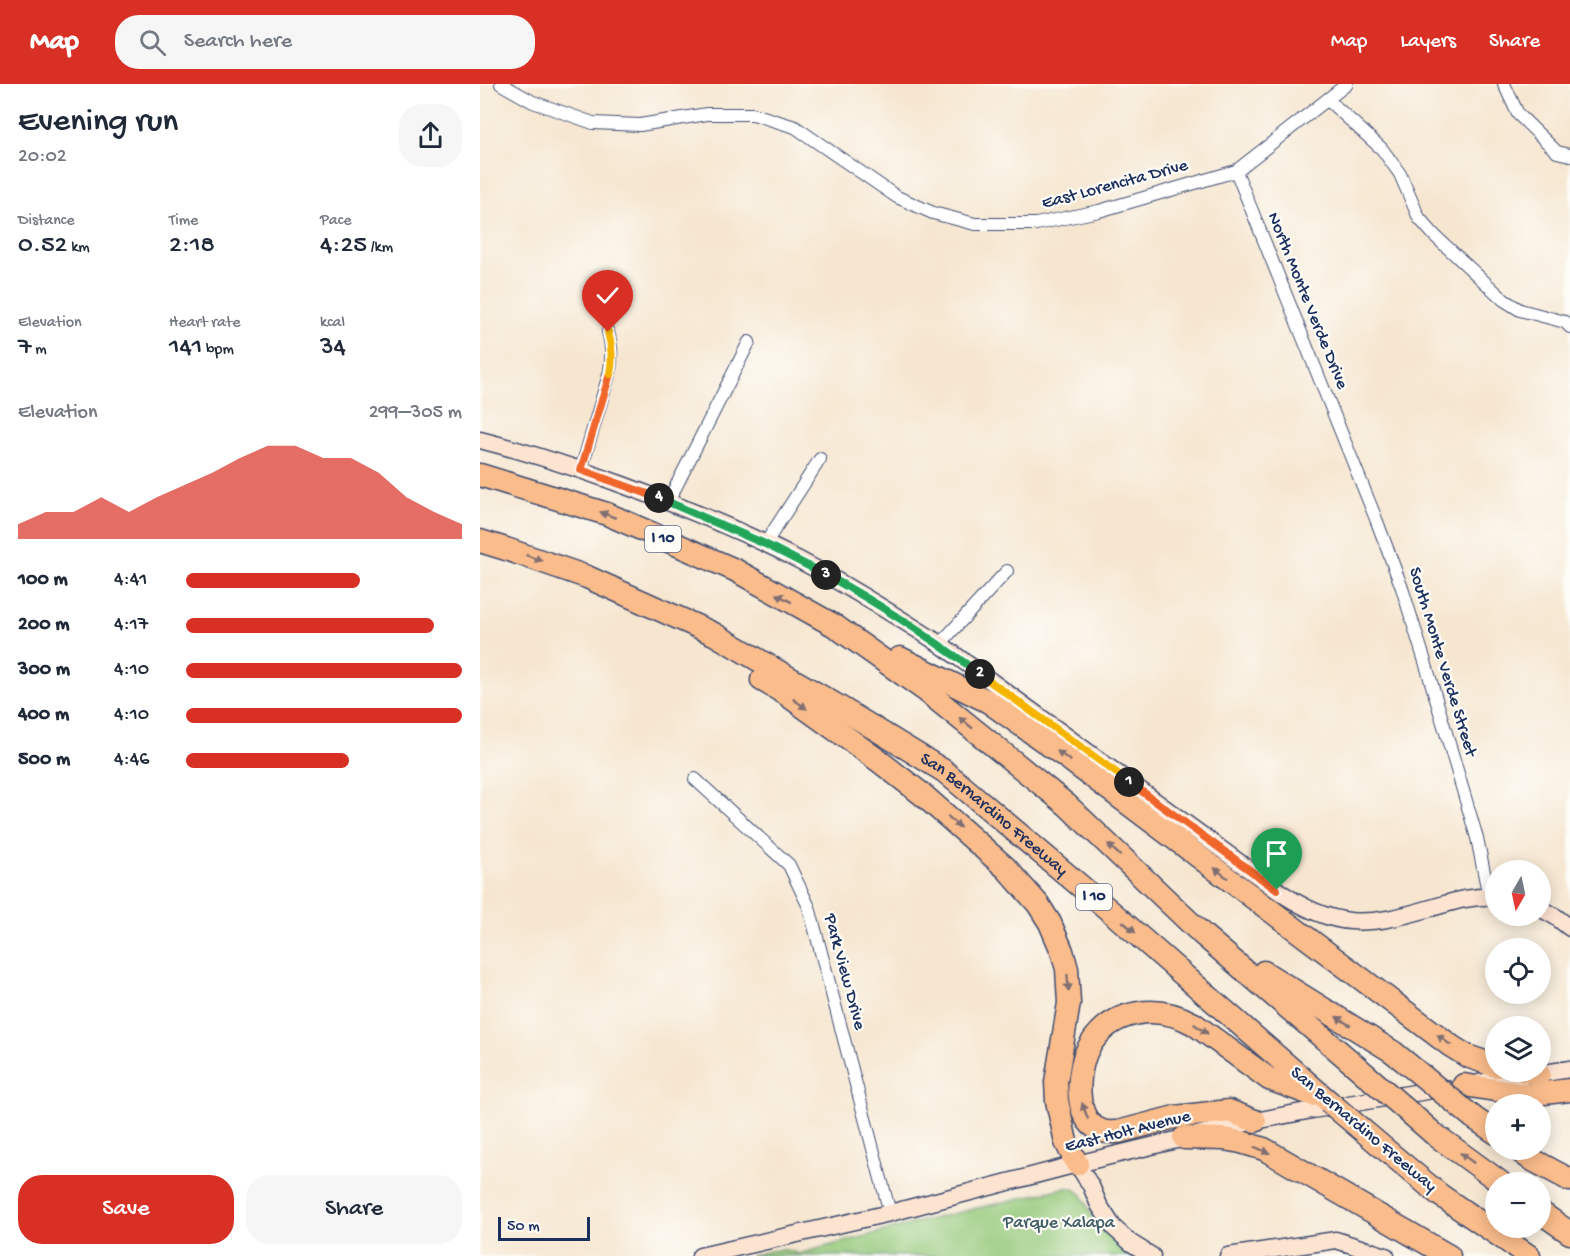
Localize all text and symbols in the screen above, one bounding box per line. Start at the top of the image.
search box [115,15,535,69]
text: Map [30,26,79,59]
icon: search [136,26,169,59]
text: Search here [184,29,292,55]
text: Map [1331,30,1367,55]
text: Layers [1400,30,1456,55]
text: Share [1489,30,1540,55]
text: Evening run [18,104,178,142]
button: share [399,104,462,167]
text: 20:02 [18,146,67,169]
street label: East Lorencita Drive [1040,155,1191,215]
street label: North Monte Verde Drive [1262,209,1352,393]
text: Distance [18,212,75,231]
text: Time [169,212,198,231]
text: Pace [320,212,351,231]
text: 0.52 [18,231,67,262]
text: 2:18 [169,231,215,262]
text: 4:25 [320,231,367,262]
text: km [67,239,90,258]
text: /km [367,239,393,258]
pin [582,270,633,332]
icon: check [591,279,624,312]
text: Elevation [18,314,82,333]
text: Heart rate [169,314,241,333]
text: kcal [320,314,345,333]
text: 7 [18,333,32,364]
text: 141 [169,333,202,364]
text: 34 [320,333,346,364]
text: m [32,341,47,360]
text: bpm [202,341,234,360]
text: Elevation [18,402,98,425]
text: 299–305 m [369,402,462,425]
pin: 4 [644,483,674,513]
text: 4 [655,488,663,507]
one-way arrow [599,510,617,520]
road number: I 10 [645,526,681,552]
one-way arrow [525,554,543,564]
pin: 3 [811,560,841,590]
text: 3 [822,565,830,584]
street label: South Monte Verde Street [1403,565,1481,761]
text: 100 m [18,569,68,592]
text: 4:41 [114,569,147,592]
one-way arrow [775,593,792,603]
text: 200 m [18,614,69,637]
text: 4:17 [114,614,148,637]
text: 300 m [18,659,70,682]
text: 4:10 [114,659,149,682]
pin: 2 [965,659,995,689]
text: 2 [976,664,984,683]
one-way arrow [791,698,807,710]
text: 400 m [18,704,69,727]
text: 4:10 [114,704,149,727]
one-way arrow [959,717,974,730]
street label: San Bernardino Freeway [916,748,1072,881]
text: 500 m [18,749,70,772]
text: 4:46 [114,749,149,772]
one-way arrow [1057,750,1073,762]
pin: 1 [1114,767,1144,797]
text: 1 [1126,772,1132,791]
one-way arrow [946,815,961,828]
pin [1251,828,1302,890]
icon: arrive [1260,837,1293,870]
one-way arrow [1107,843,1122,857]
north arrow [1485,860,1551,926]
map controls [1485,860,1551,1238]
one-way arrow [1213,867,1229,879]
road number: I 10 [1076,884,1112,910]
street label: Park View Drive [818,911,870,1033]
one-way arrow [1121,920,1136,933]
button: locate [1485,938,1551,1004]
one-way arrow [1063,974,1073,993]
one-way arrow [1335,1016,1351,1027]
button: layers [1485,1016,1551,1082]
one-way arrow [1192,1023,1208,1035]
one-way arrow [1436,1035,1451,1047]
street label: San Bernardino Freeway [1286,1063,1441,1197]
button: + [1485,1094,1551,1160]
one-way arrow [1079,1102,1089,1120]
street label: East Holt Avenue [1063,1106,1194,1158]
one-way arrow [1253,1146,1271,1155]
one-way arrow [1460,1152,1476,1164]
button: − [1485,1172,1551,1238]
button: Save [18,1175,234,1244]
button: Share [246,1175,462,1244]
park label: Parque Xalapa [1002,1213,1116,1234]
scale bar [498,1214,590,1242]
text: 50 m [507,1218,540,1237]

